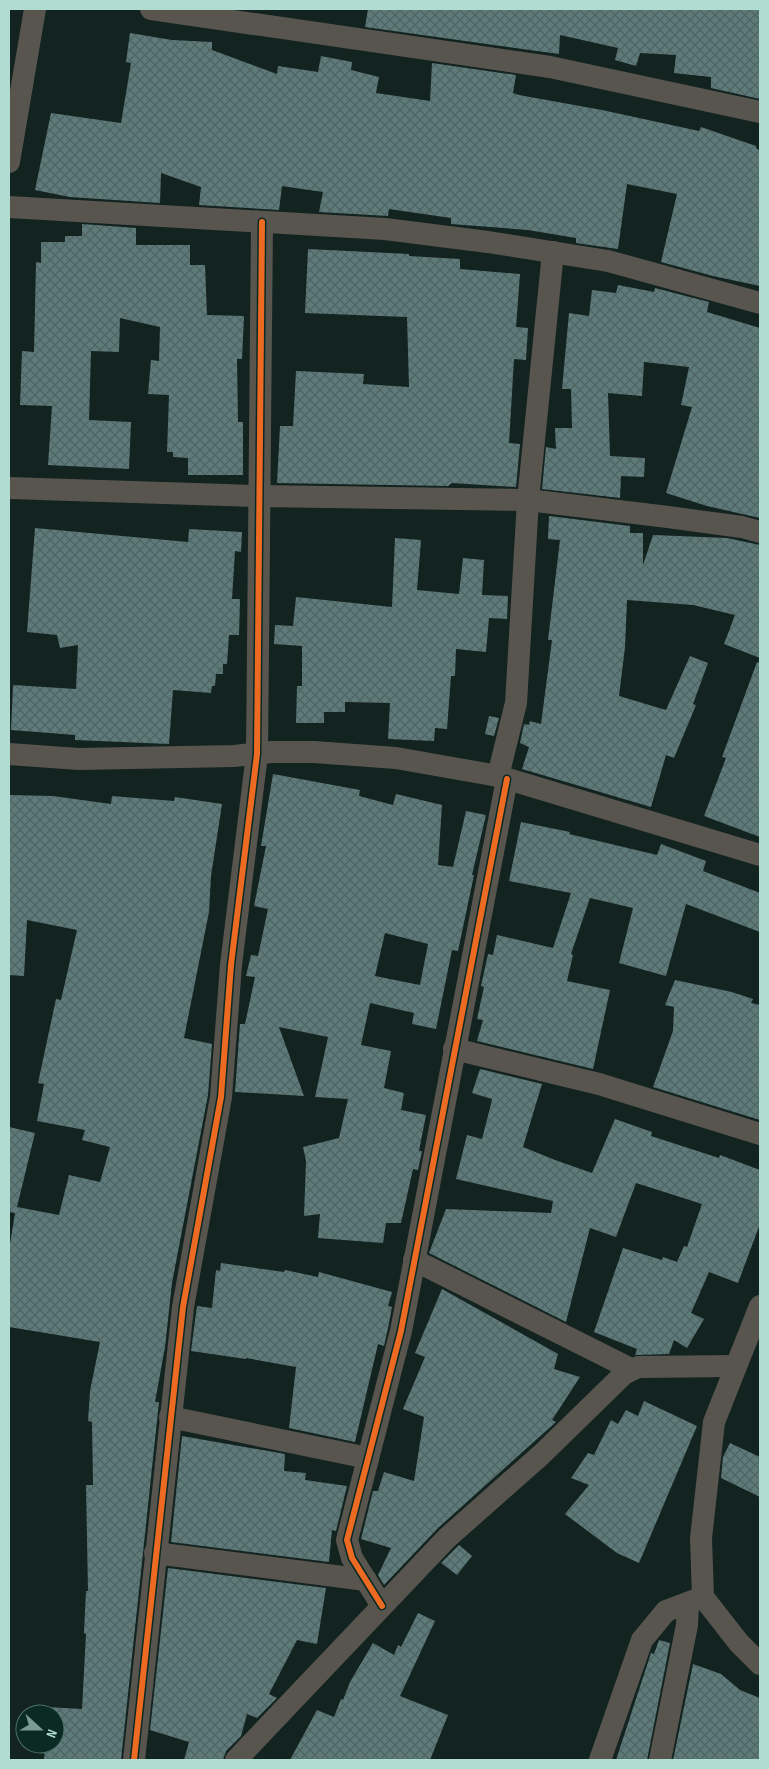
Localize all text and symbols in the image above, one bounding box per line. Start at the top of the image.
north arrow [15,1704,65,1754]
text: N [42,1727,61,1740]

